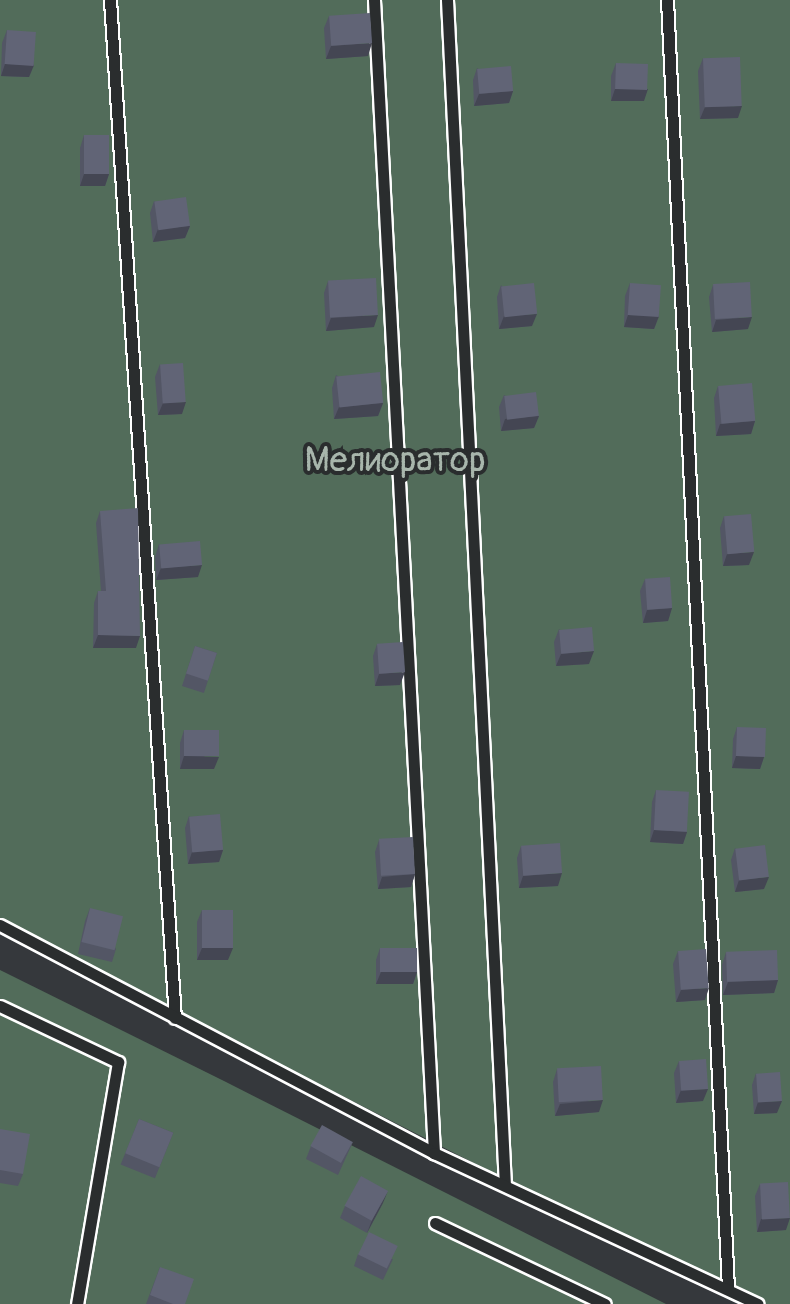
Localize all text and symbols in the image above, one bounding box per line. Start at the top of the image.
park label: Мелиоратор [305,439,485,481]

